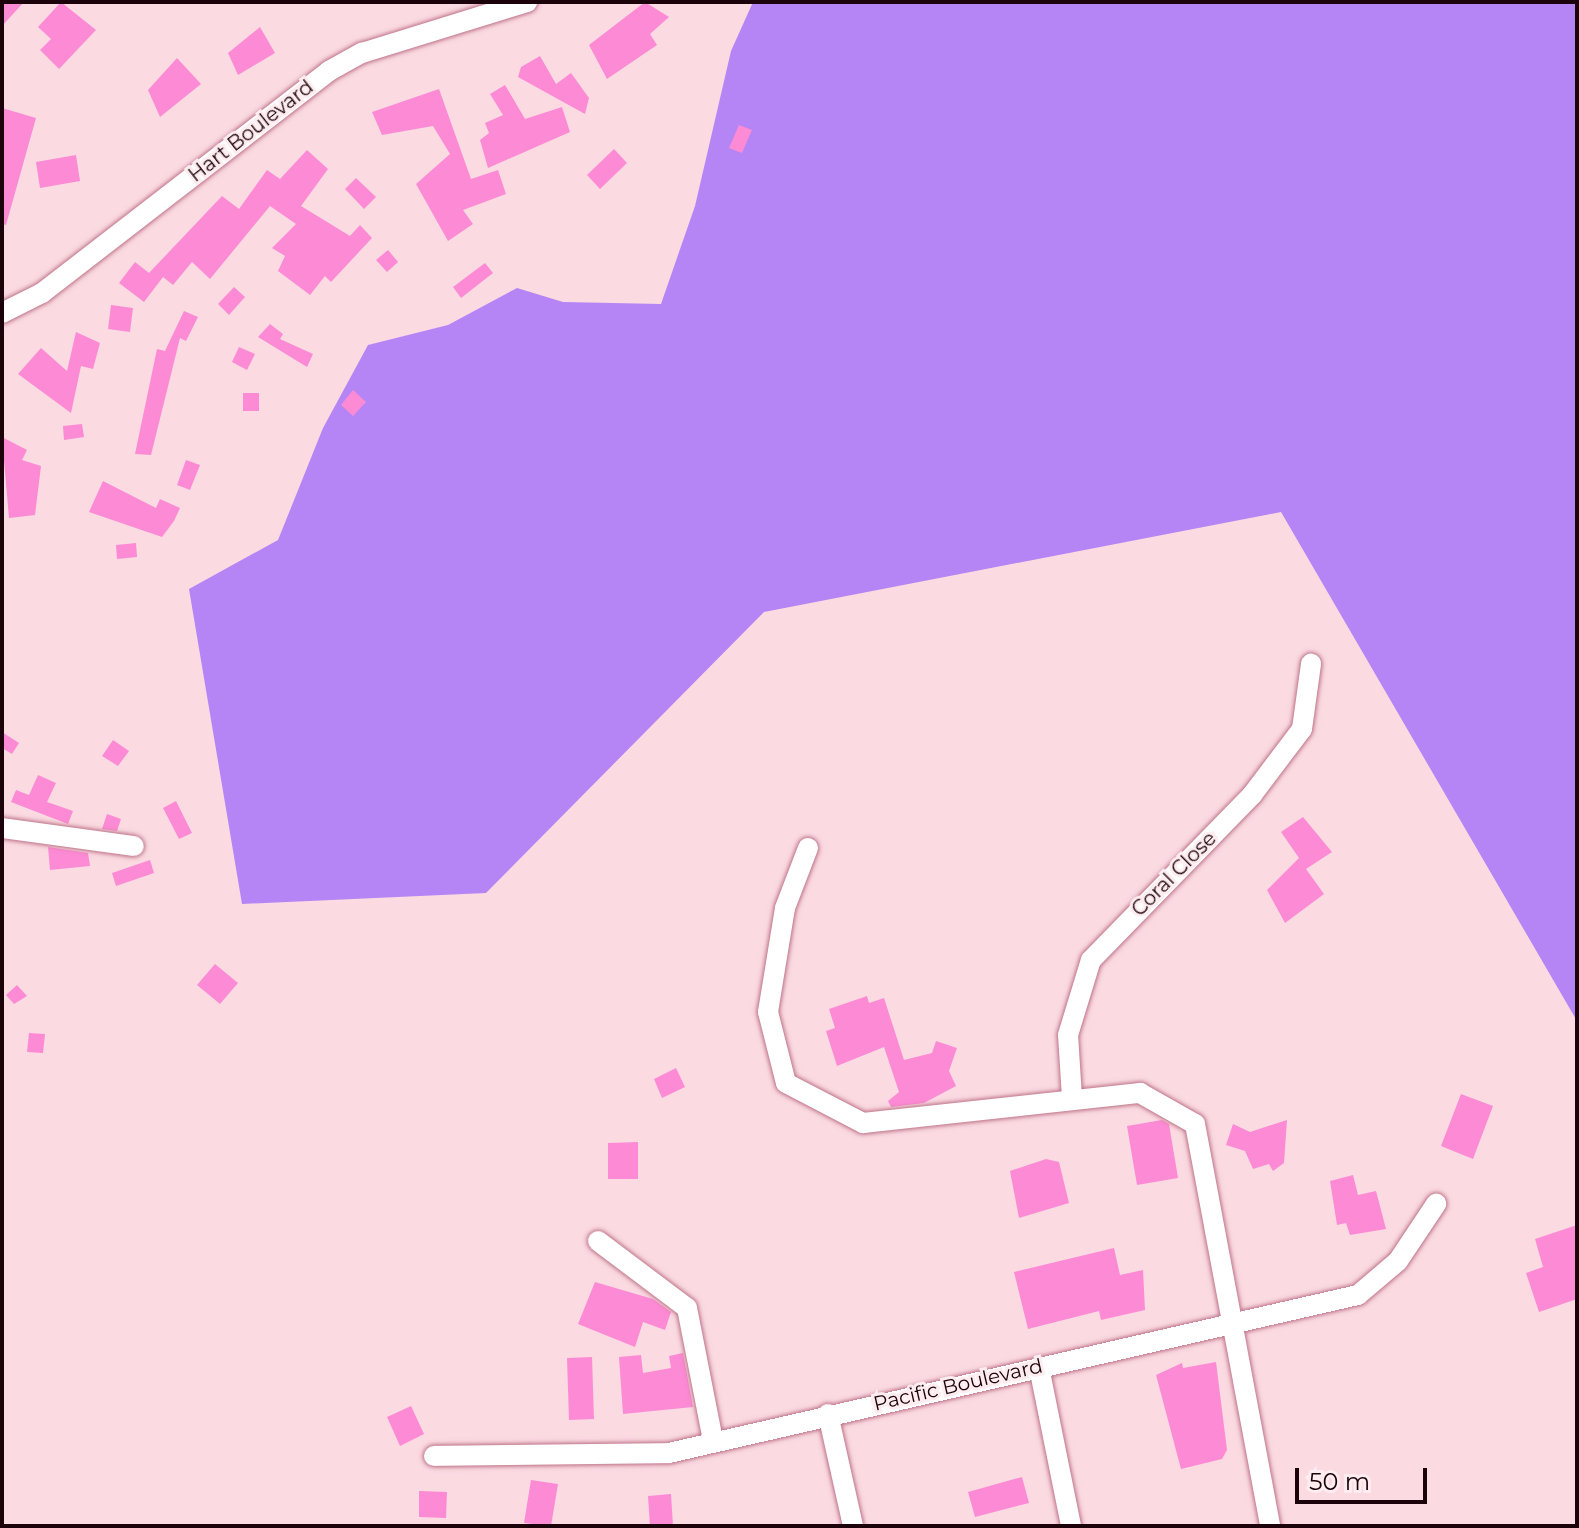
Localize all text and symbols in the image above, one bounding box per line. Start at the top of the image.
street label: Hart Boulevard [184,75,318,187]
street label: Coral Close [1127,827,1221,921]
street label: Pacific Boulevard [871,1354,1045,1416]
scale bar [1299,1452,1431,1502]
text: 50 m [1309,1467,1370,1496]

